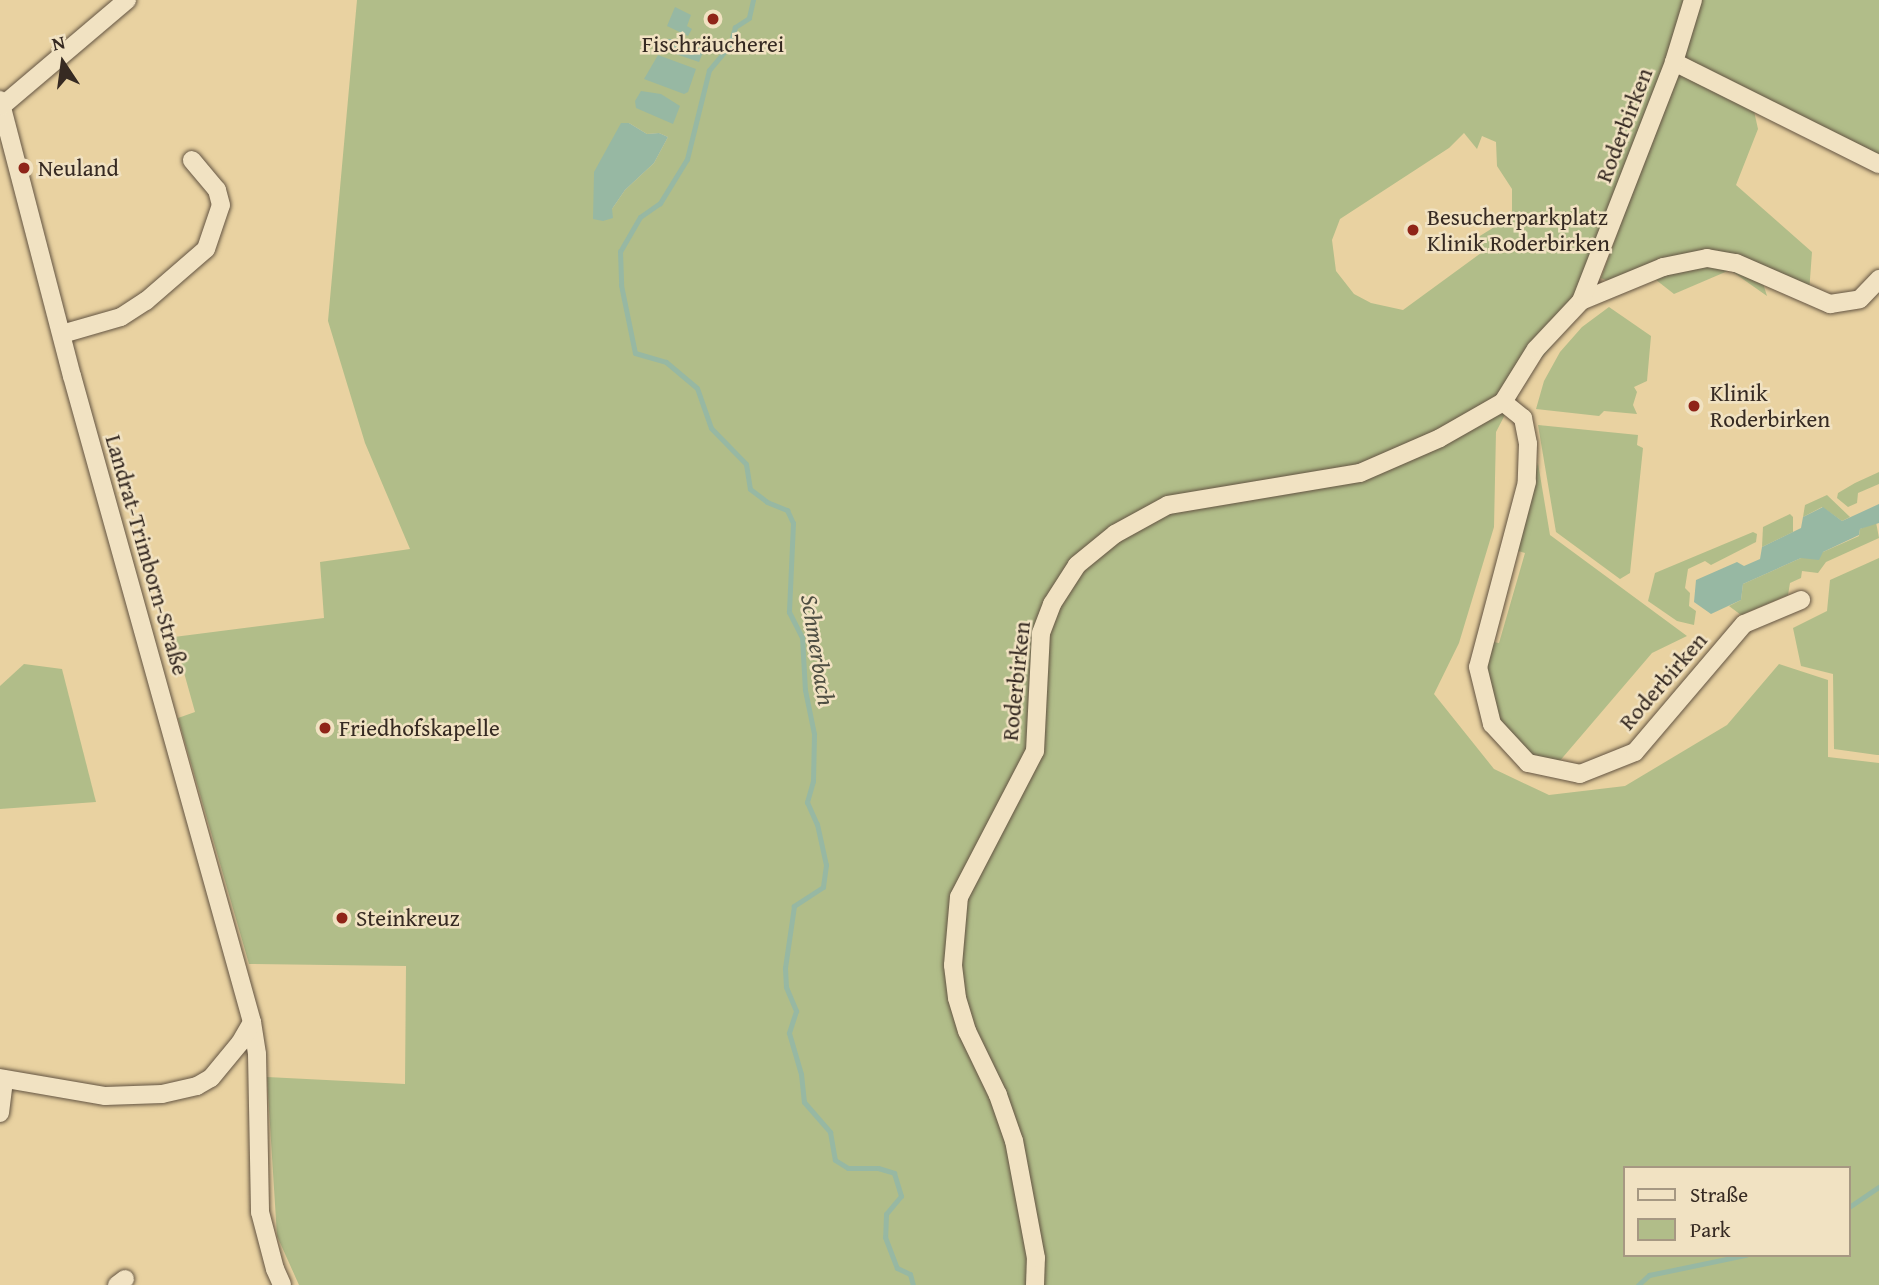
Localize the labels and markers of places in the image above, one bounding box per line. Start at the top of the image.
marker: Fischräucherei [705,11,721,27]
place label: Fischräucherei [642,30,784,58]
place label: Neuland [38,154,119,182]
marker: Neuland [16,160,32,176]
place label: Besucherparkplatz Klinik Roderbirken [1427,203,1610,257]
marker: Besucherparkplatz Klinik Roderbirken [1405,222,1421,238]
place label: Klinik Roderbirken [1710,379,1830,433]
marker: Klinik Roderbirken [1684,396,1704,416]
place label: Friedhofskapelle [339,714,500,742]
marker: Friedhofskapelle [317,720,333,736]
place label: Steinkreuz [356,904,460,932]
marker: Steinkreuz [334,910,350,926]

